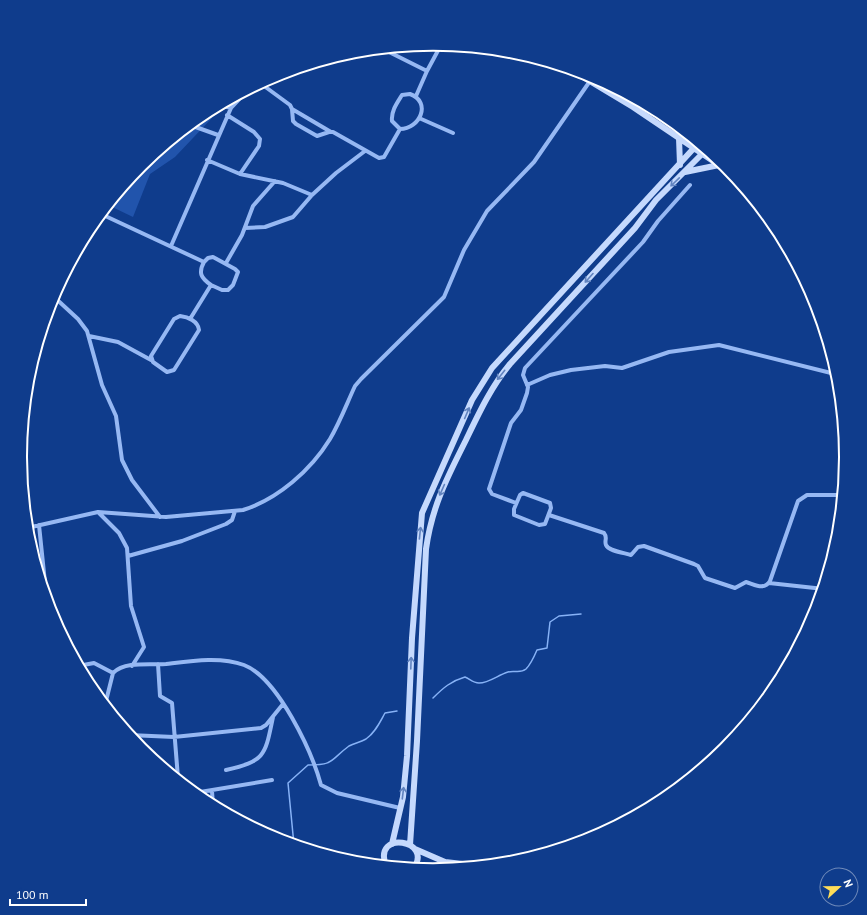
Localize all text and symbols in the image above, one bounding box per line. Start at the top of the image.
one-way arrow [670,177,680,186]
one-way arrow [584,273,593,284]
one-way arrow [497,369,506,380]
one-way arrow [464,407,471,419]
one-way arrow [438,483,445,495]
one-way arrow [416,527,423,540]
one-way arrow [407,657,415,670]
one-way arrow [399,786,407,799]
north arrow [819,867,859,907]
text: N [840,877,856,889]
scale bar [10,881,86,907]
text: 100 m [16,887,49,902]

